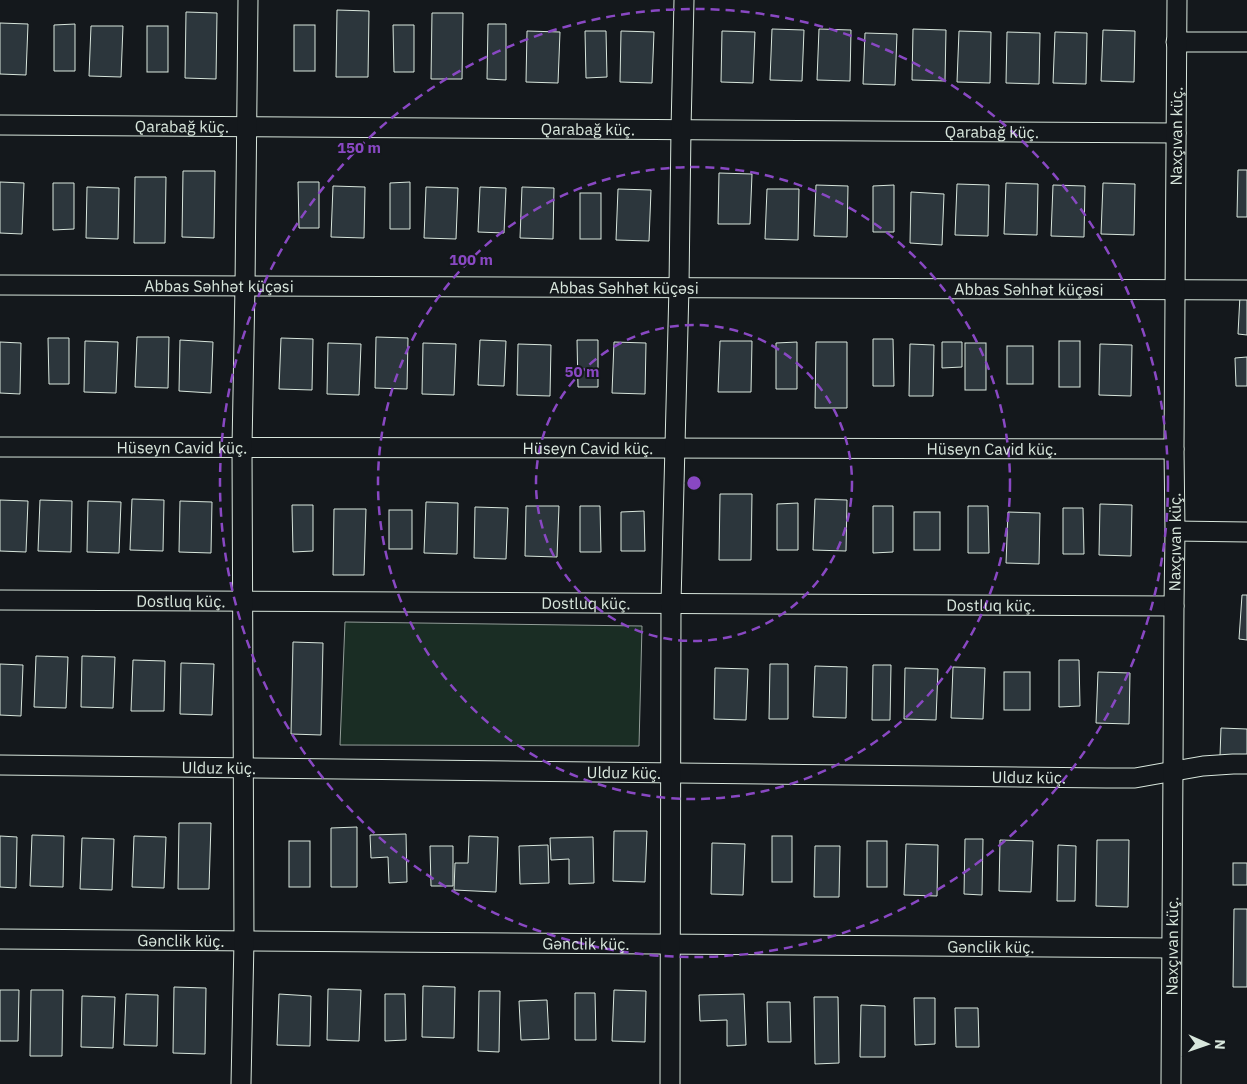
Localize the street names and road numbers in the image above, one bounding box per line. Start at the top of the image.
street label: Naxçıvan küç. [1166,87,1186,186]
street label: Qarabağ küç. [135,116,229,137]
street label: Qarabağ küç. [541,119,635,139]
street label: Qarabağ küç. [945,121,1039,142]
street label: Abbas Səhhət küçəsi [144,276,294,296]
street label: Abbas Səhhət küçəsi [549,277,699,298]
street label: Abbas Səhhət küçəsi [954,279,1104,299]
street label: Hüseyn Cavid küç. [117,437,247,457]
street label: Hüseyn Cavid küç. [523,438,653,458]
street label: Hüseyn Cavid küç. [927,439,1057,459]
street label: Naxçıvan küç. [1164,492,1185,592]
street label: Dostluq küç. [136,591,226,611]
street label: Dostluq küç. [541,593,631,613]
street label: Dostluq küç. [946,595,1036,615]
street label: Ulduz küç. [182,757,256,778]
street label: Ulduz küç. [587,762,661,783]
street label: Ulduz küç. [992,767,1066,788]
street label: Naxçıvan küç. [1162,897,1182,995]
street label: Gənclik küç. [137,930,225,951]
street label: Gənclik küç. [542,933,630,954]
street label: Gənclik küç. [947,936,1035,957]

